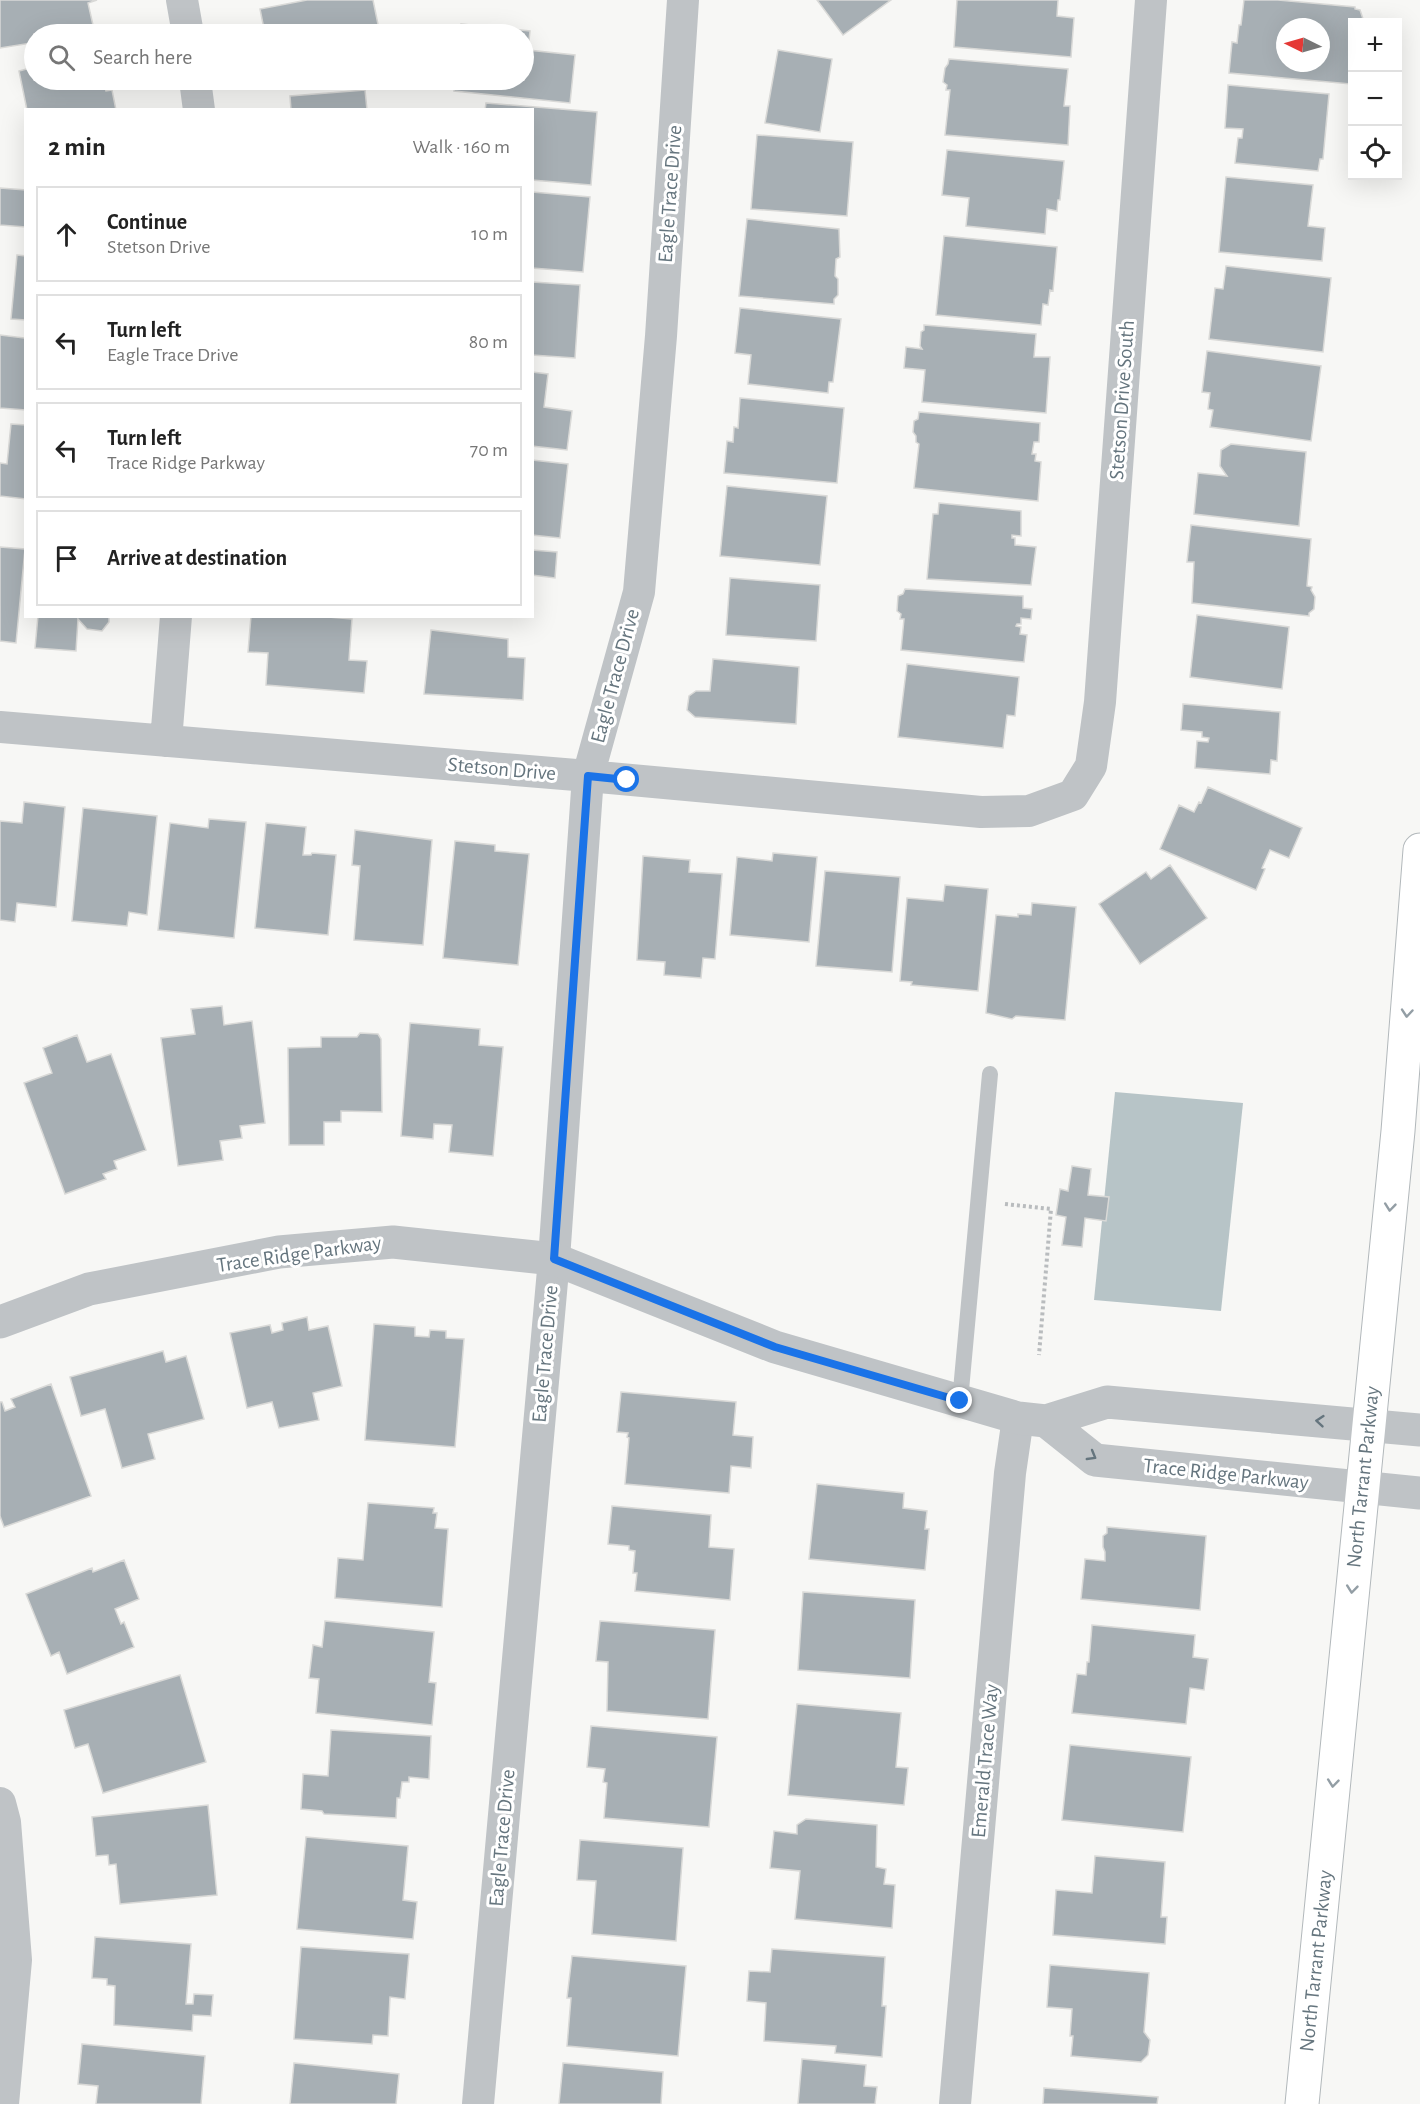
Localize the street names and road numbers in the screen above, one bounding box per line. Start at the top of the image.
street label: Eagle Trace Drive [655,124,685,264]
street label: Stetson Drive South [1106,319,1138,481]
street label: Eagle Trace Drive [587,607,643,745]
street label: Stetson Drive [447,754,557,784]
street label: Trace Ridge Parkway [215,1232,383,1276]
street label: Eagle Trace Drive [529,1284,561,1424]
street label: North Tarrant Parkway [1343,1385,1383,1569]
street label: Trace Ridge Parkway [1142,1455,1310,1493]
street label: Emerald Trace Way [968,1683,1002,1839]
street label: Eagle Trace Drive [486,1768,518,1908]
street label: North Tarrant Parkway [1296,1869,1336,2053]

